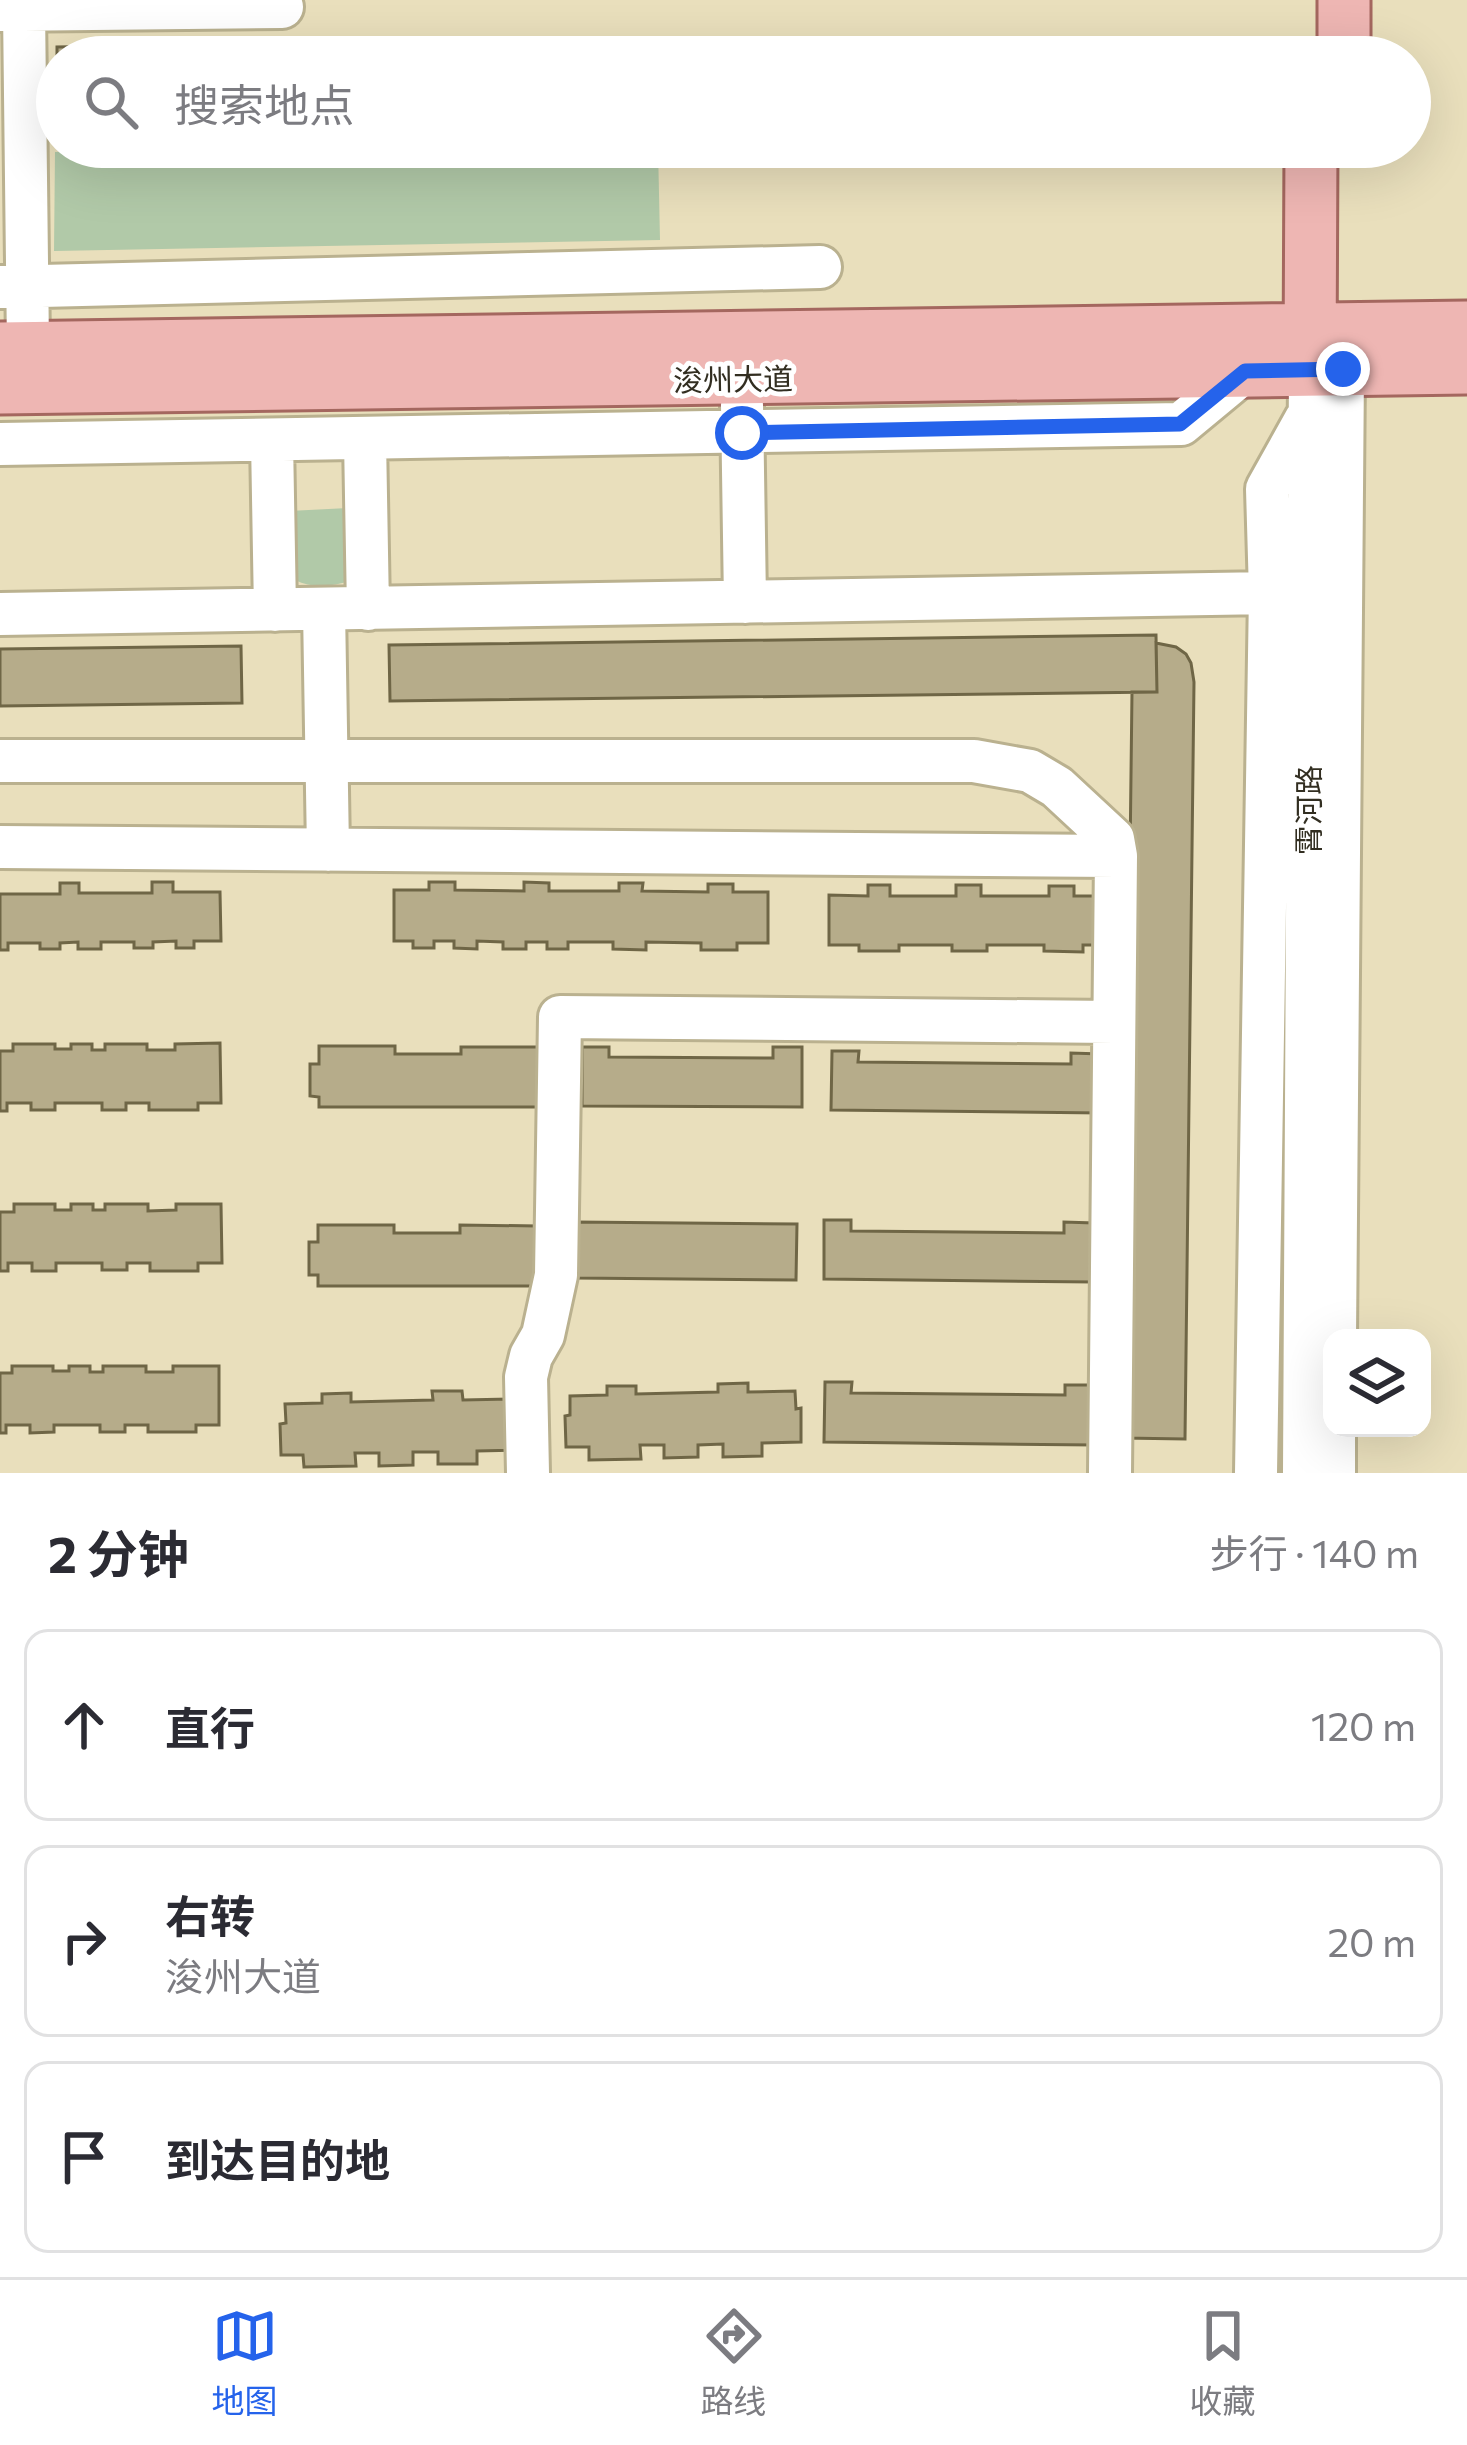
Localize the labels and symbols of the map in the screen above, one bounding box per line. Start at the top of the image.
route end [1316,342,1370,396]
street label: 浚州大道 [673,358,793,398]
route start [715,406,769,460]
street label: 霄河路 [1289,765,1326,855]

